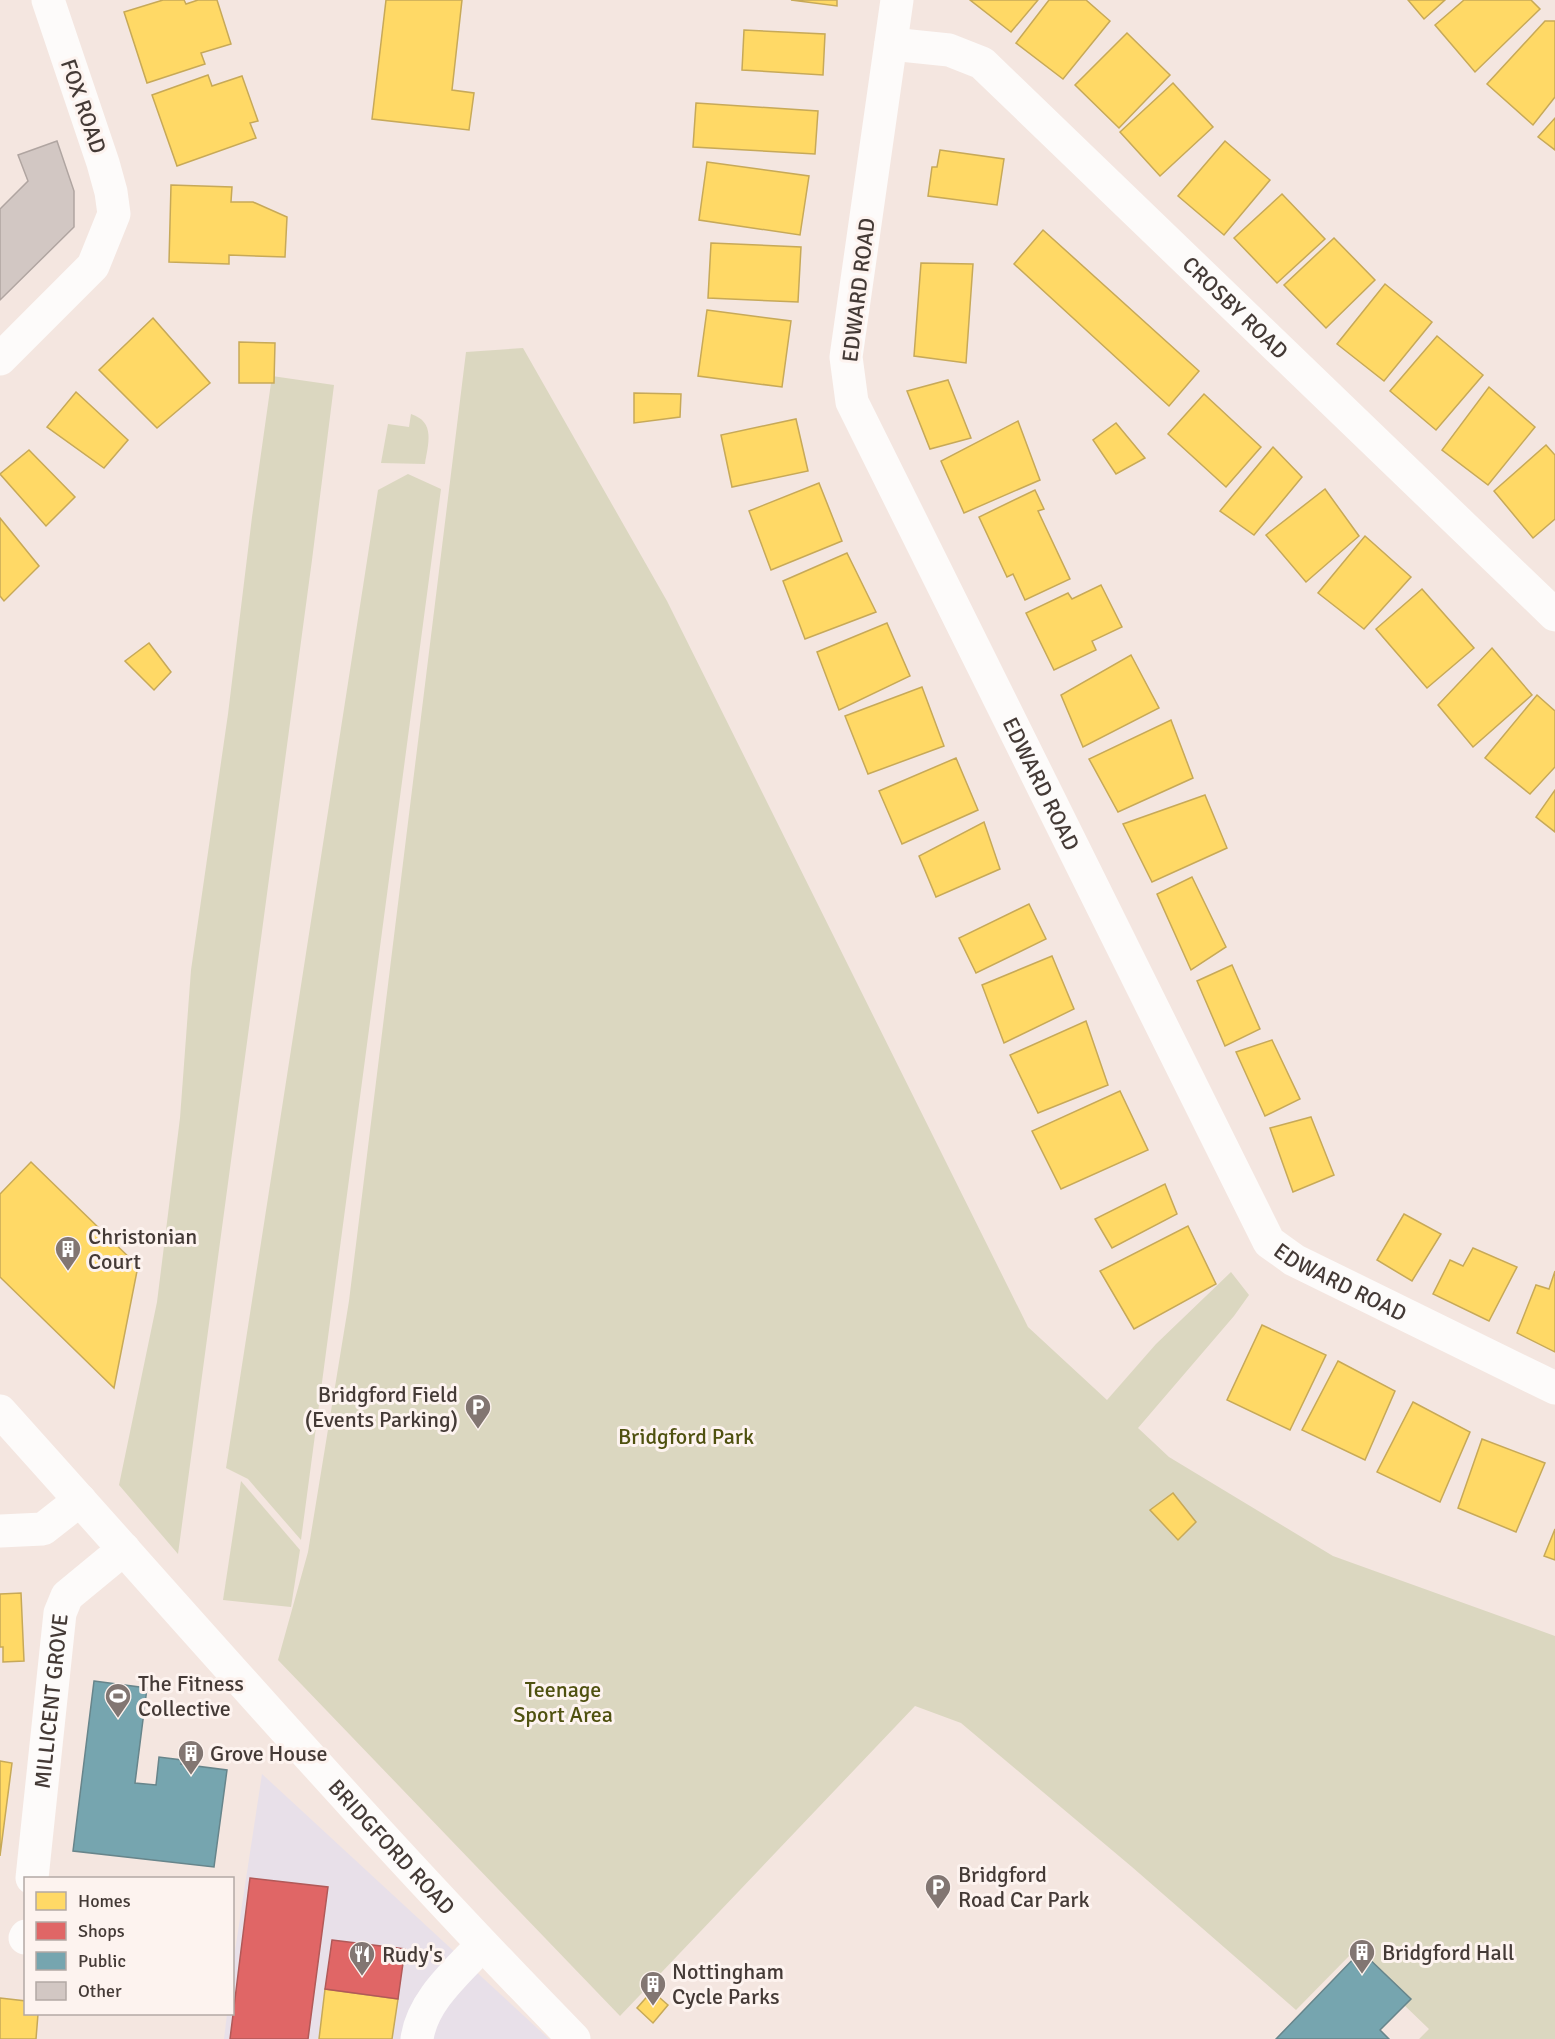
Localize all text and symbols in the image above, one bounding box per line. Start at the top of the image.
street label: FOX ROAD [55,55,112,157]
street label: EDWARD ROAD [836,216,881,364]
street label: CROSBY ROAD [1177,251,1294,365]
street label: EDWARD ROAD [997,713,1085,855]
place label: Christonian Court [88,1223,197,1275]
building icon: Christonian Court [53,1234,83,1272]
street label: EDWARD ROAD [1268,1237,1411,1327]
place label: Bridgford Field (Events Parking) [305,1381,458,1433]
parking icon: Bridgford Field (Events Parking) [463,1392,493,1430]
park label: Bridgford Park [618,1423,754,1450]
street label: MILLICENT GROVE [29,1612,74,1790]
place label: The Fitness Collective [138,1670,244,1722]
park label: Teenage Sport Area [513,1676,613,1728]
sports icon: The Fitness Collective [103,1681,133,1719]
building icon: Grove House [176,1738,206,1776]
place label: Grove House [210,1740,328,1767]
street label: BRIDGFORD ROAD [323,1774,461,1920]
place label: Bridgford Road Car Park [958,1861,1089,1913]
parking icon: Bridgford Road Car Park [923,1872,953,1910]
legend [24,1877,234,2015]
text: Homes [78,1890,131,1912]
text: Shops [78,1920,125,1942]
building icon: Bridgford Hall [1347,1937,1377,1975]
restaurant icon: Rudy's [347,1939,377,1977]
place label: Bridgford Hall [1382,1939,1514,1966]
place label: Rudy's [382,1941,443,1968]
text: Public [78,1950,126,1972]
place label: Nottingham Cycle Parks [672,1958,784,2010]
building icon: Nottingham Cycle Parks [638,1969,668,2007]
text: Other [78,1980,122,2002]

